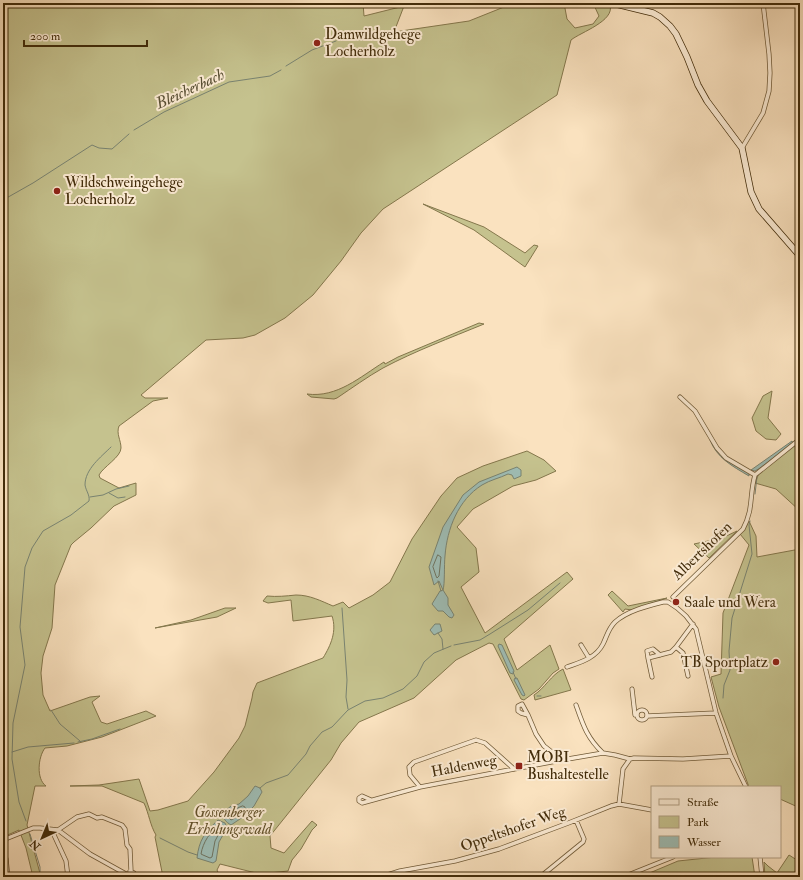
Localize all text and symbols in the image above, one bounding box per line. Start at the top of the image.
scale bar [24,22,147,48]
place label: Damwildgehege Locherholz [325,25,421,61]
text: 200 m [30,29,61,44]
marker: Damwildgehege Locherholz [312,38,322,48]
water label: Bleicherbach [152,64,228,114]
place label: Wildschweingehege Locherholz [64,173,183,209]
marker: Wildschweingehege Locherholz [52,186,62,196]
street label: Albertshofen [667,517,736,585]
place label: Saale und Wera [684,593,777,612]
marker: Saale und Wera [671,597,681,607]
place label: TB Sportplatz [681,653,768,673]
marker: TB Sportplatz [771,657,781,667]
place label: MOBI Bushaltestelle [527,748,609,784]
street label: Haldenweg [430,750,499,782]
marker: MOBI Bushaltestelle [514,761,524,771]
legend [651,786,781,858]
text: Straße [687,795,718,810]
street label: Oppeltshofer Weg [458,802,569,857]
park label: Gossenberger Erholungswald [185,803,273,839]
text: Park [687,815,709,830]
north arrow [22,818,62,858]
text: Wasser [686,835,721,850]
text: N [27,836,44,854]

